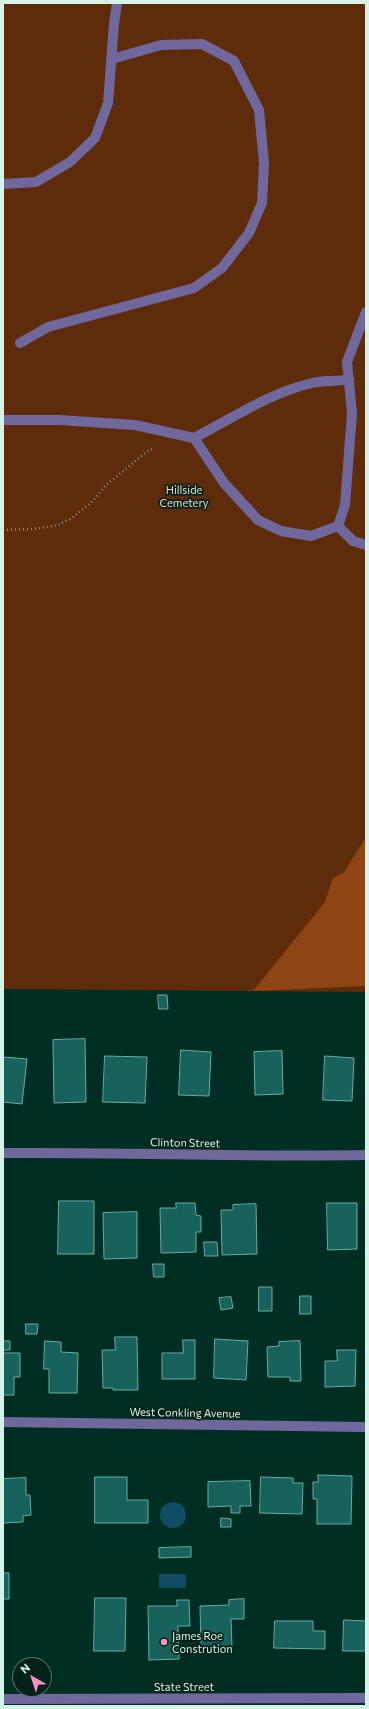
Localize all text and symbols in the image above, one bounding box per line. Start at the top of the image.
park label: Hillside Cemetery [160,483,208,509]
street label: Clinton Street [150,1136,220,1150]
street label: West Conkling Avenue [129,1405,241,1421]
place label: James Roe Constrution [172,1629,233,1655]
marker: James Roe Constrution [159,1637,169,1647]
north arrow [12,1657,52,1697]
text: N [17,1660,32,1676]
street label: State Street [154,1680,214,1694]

